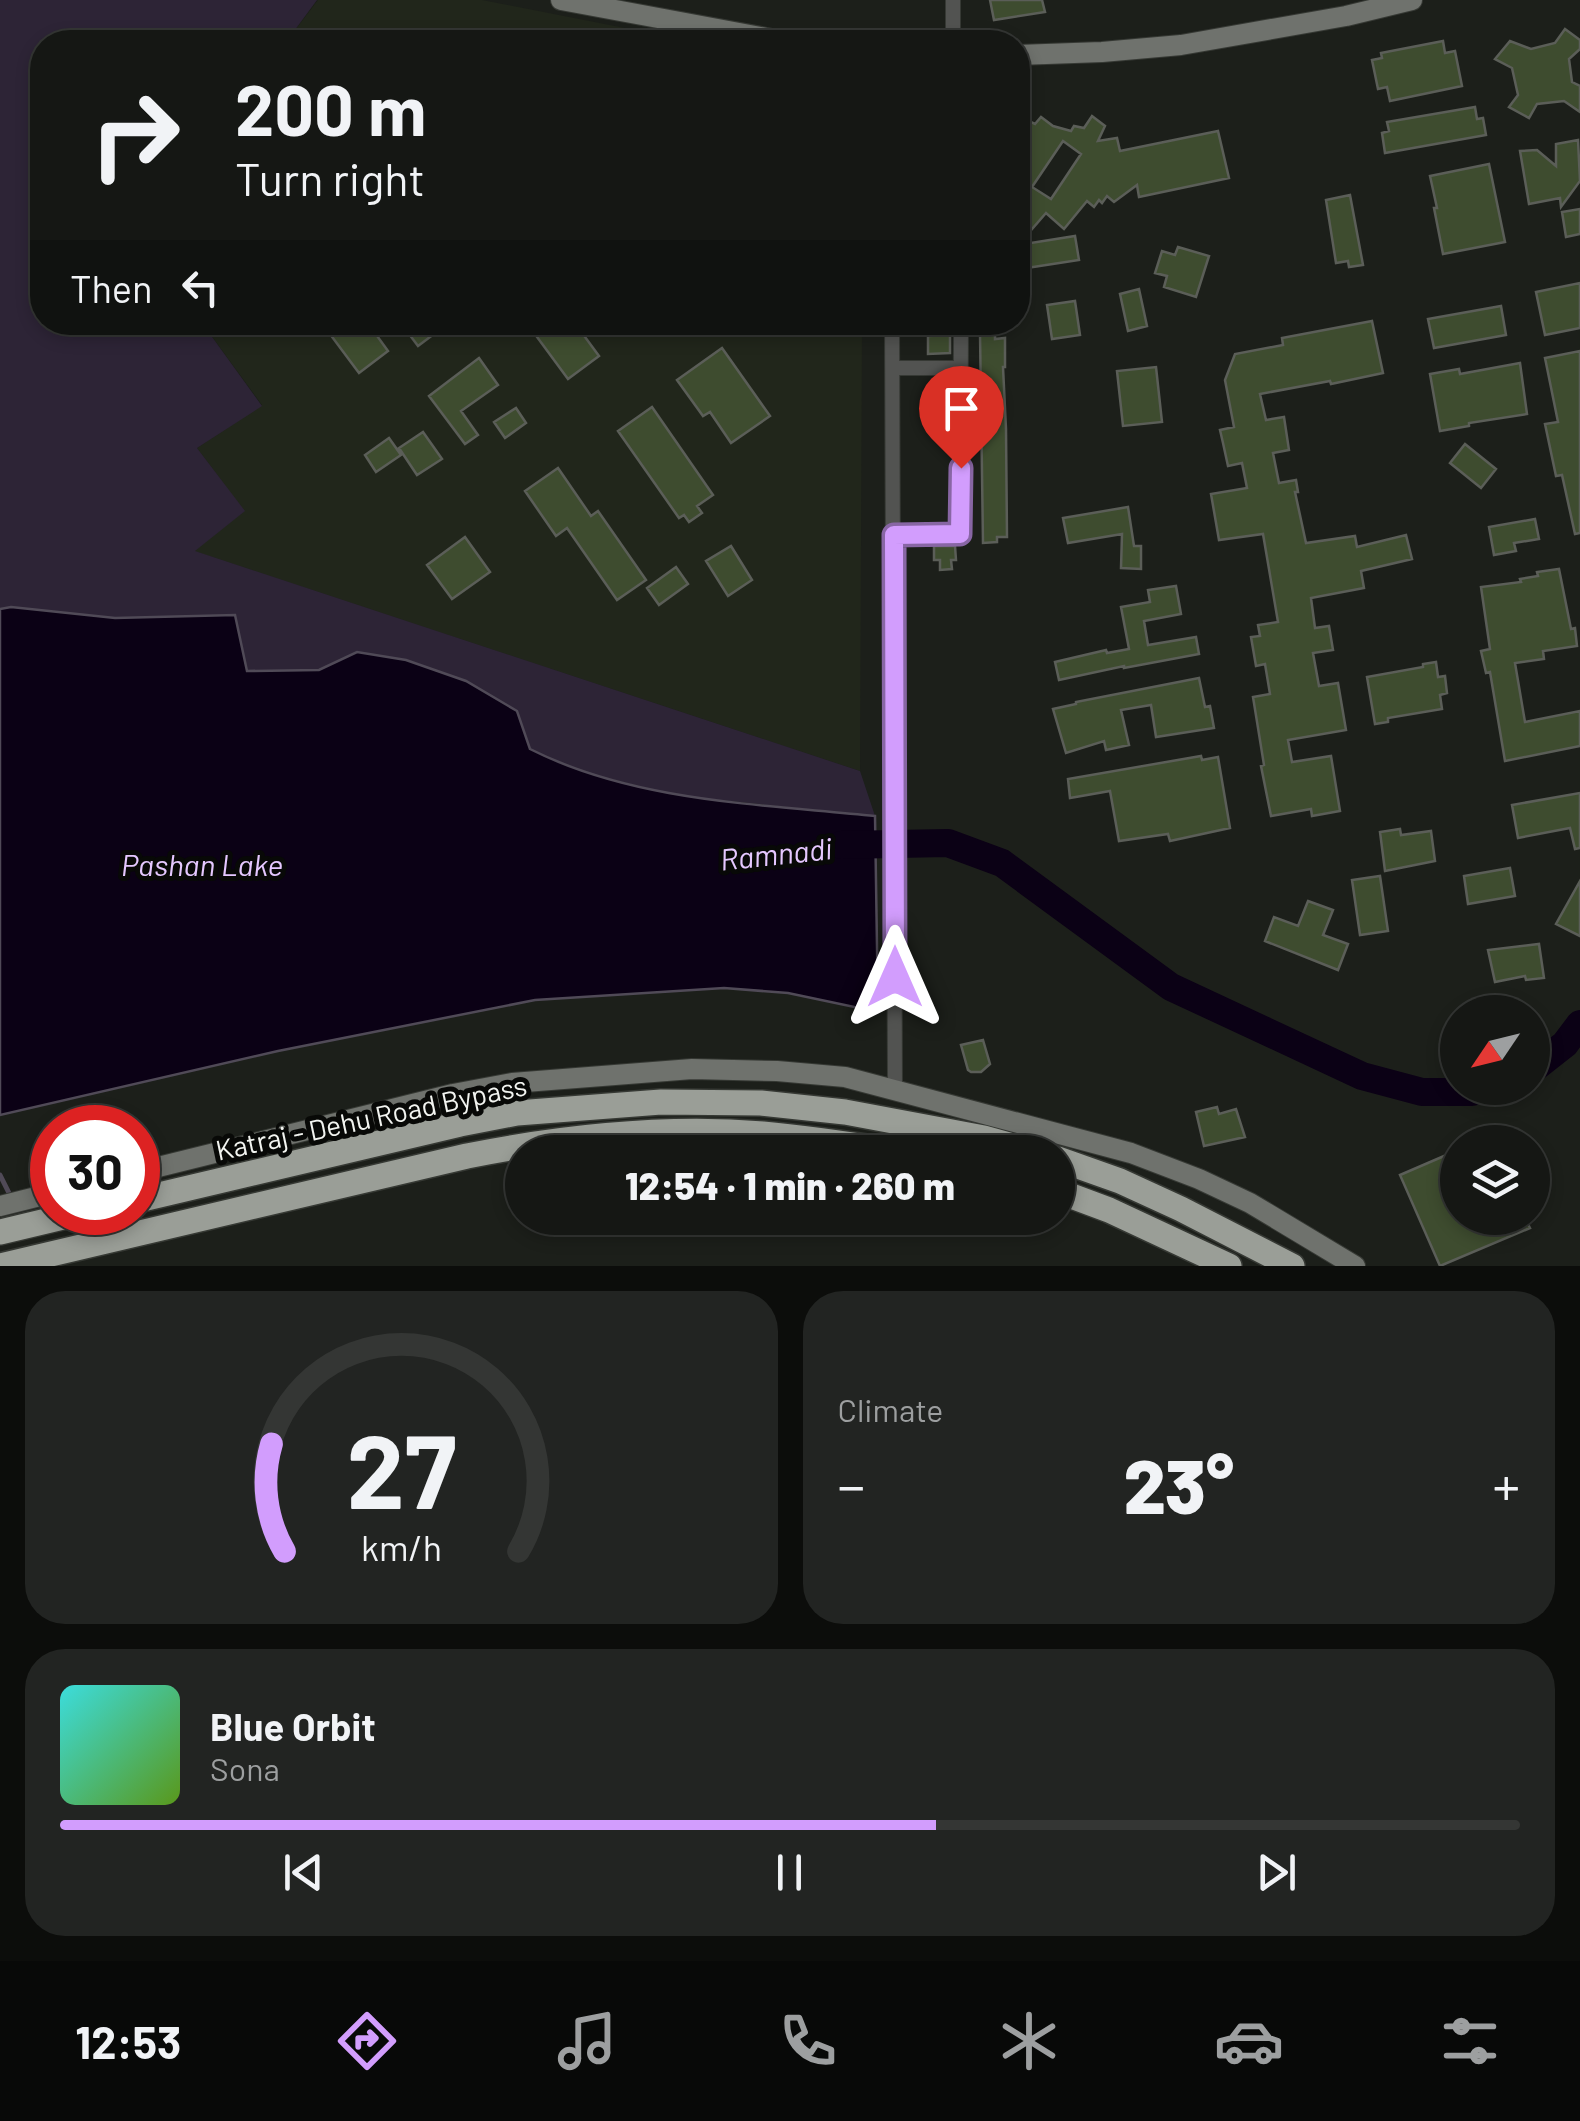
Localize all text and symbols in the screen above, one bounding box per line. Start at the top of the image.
text: 200 m [235,66,426,150]
icon: right [70,70,200,200]
text: Turn right [235,151,425,205]
icon: left [173,260,228,315]
text: Then [70,265,153,311]
pin [919,366,1004,469]
icon: arrive [934,381,989,436]
water label: Ramnadi [718,829,834,877]
water label: Pashan Lake [121,846,283,882]
position arrow [843,925,947,1029]
north arrow [1440,995,1550,1105]
map controls [1440,995,1550,1235]
street label: Katraj - Dehu Road Bypass [212,1067,530,1167]
speed limit sign: 30 [30,1105,160,1235]
button: layers [1440,1125,1550,1235]
text: 12:54 · 1 min · 260 m [625,1162,955,1208]
text: Climate [838,1390,943,1428]
text: 27 [346,1405,456,1530]
text: 23° [1124,1439,1234,1529]
text: − [838,1451,865,1517]
text: + [1492,1451,1520,1517]
text: km/h [361,1525,442,1568]
text: Blue Orbit [210,1703,376,1749]
text: Sona [210,1749,280,1787]
icon: previous [276,1845,331,1900]
icon: pause [762,1845,817,1900]
icon: next [1249,1845,1304,1900]
icon: directions [332,2006,402,2076]
icon: music [552,2006,622,2076]
icon: phone [773,2006,843,2076]
icon: climate [994,2006,1064,2076]
icon: car [1214,2006,1284,2076]
icon: filters [1435,2006,1505,2076]
text: 12:53 [75,2014,181,2068]

